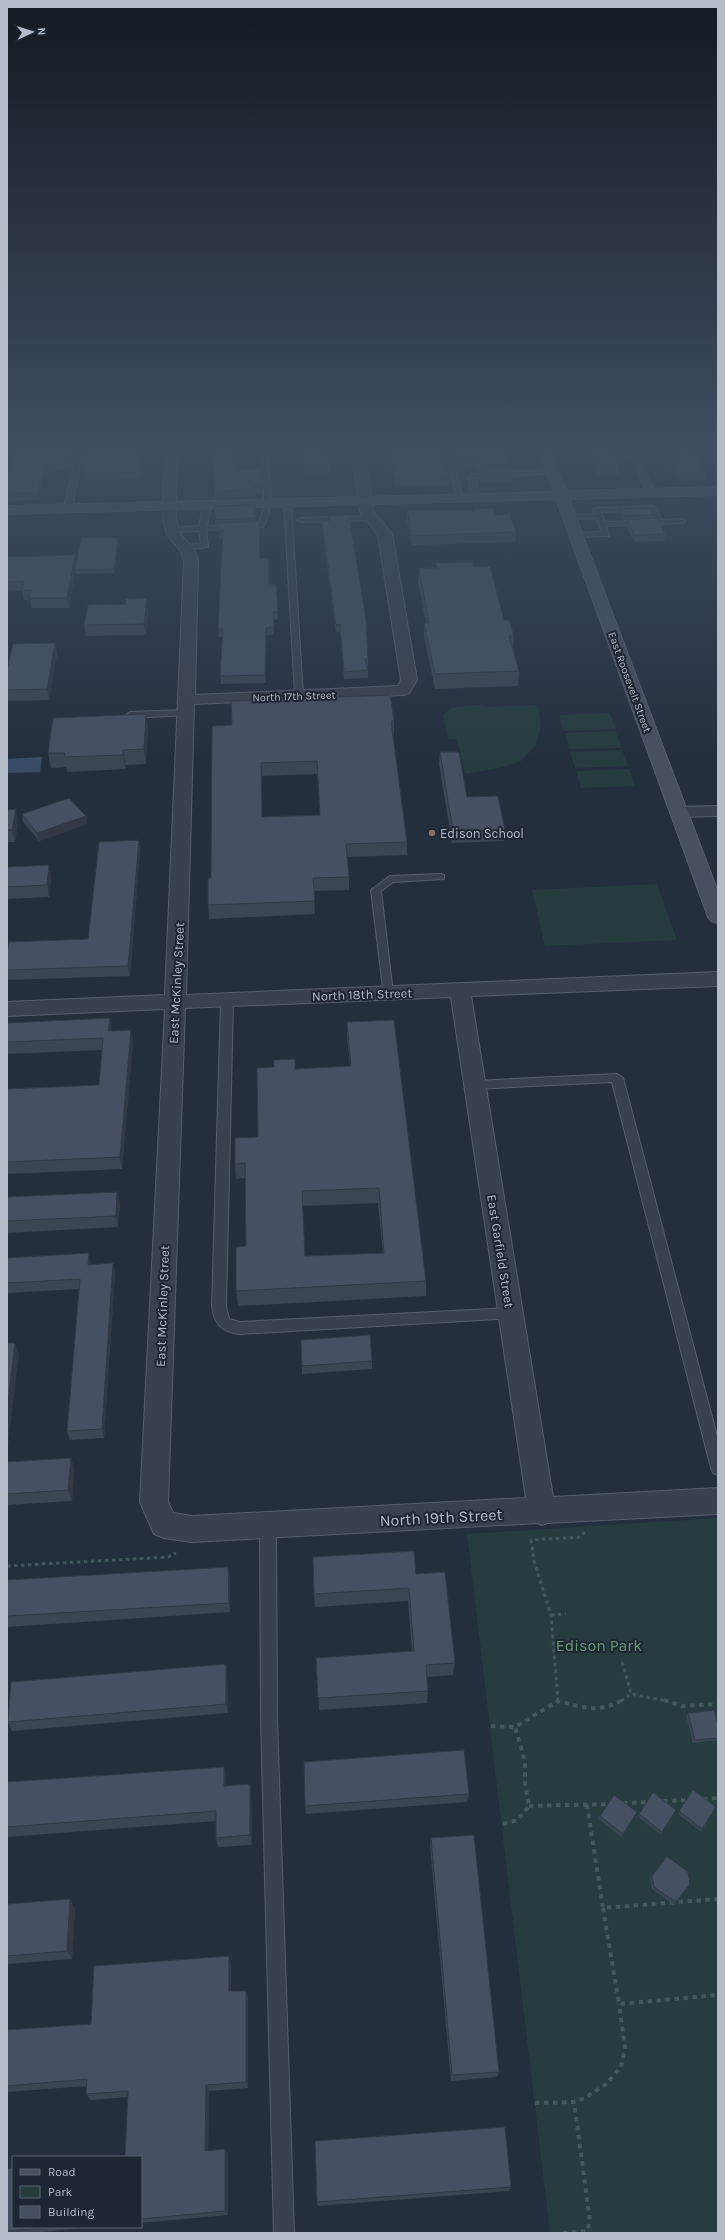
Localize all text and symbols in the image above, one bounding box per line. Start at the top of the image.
north arrow [12,12,52,52]
text: N [35,27,48,36]
street label: East Roosevelt Street [605,630,654,734]
street label: North 17th Street [252,689,336,704]
place label: Edison School [440,826,524,841]
marker: Edison School [427,828,437,838]
street label: East McKinley Street [166,922,187,1044]
street label: North 18th Street [312,985,413,1004]
street label: East Garfield Street [484,1193,517,1309]
street label: East McKinley Street [153,1245,172,1367]
street label: North 19th Street [379,1505,503,1530]
park label: Edison Park [556,1636,642,1655]
legend [12,2156,142,2228]
text: Road [48,2165,76,2179]
text: Park [48,2185,73,2199]
text: Building [48,2205,95,2219]

